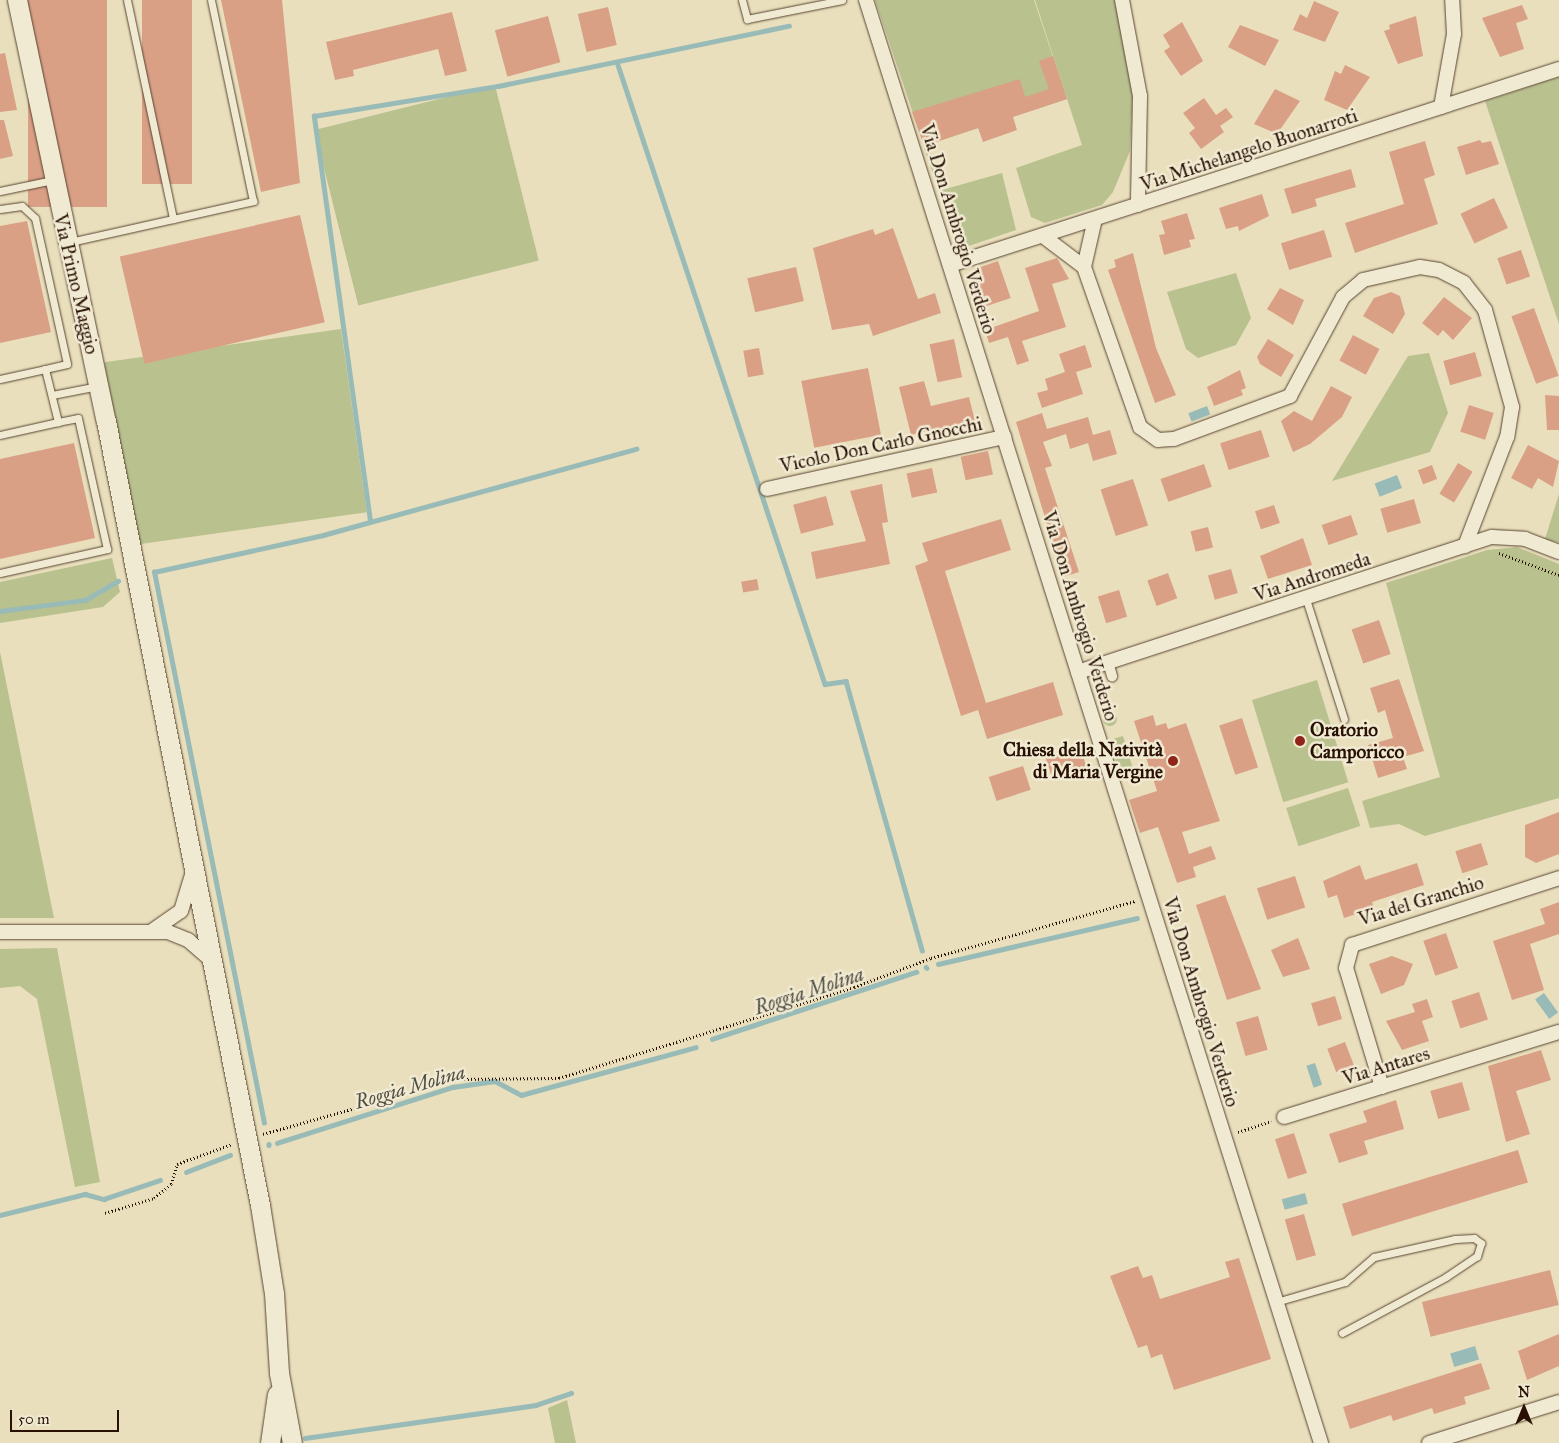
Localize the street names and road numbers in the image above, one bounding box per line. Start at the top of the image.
street label: Via Michelangelo Buonarroti [1137,104,1361,196]
street label: Via Don Ambrogio Verderio [915,121,1001,337]
street label: Via Primo Maggio [49,212,103,356]
street label: Vicolo Don Carlo Gnocchi [778,412,984,478]
street label: Via Don Ambrogio Verderio [1037,508,1123,724]
street label: Via Andromeda [1251,547,1373,607]
street label: Via del Granchio [1356,871,1486,931]
street label: Via Don Ambrogio Verderio [1158,894,1244,1110]
street label: Via Antares [1340,1042,1432,1090]

